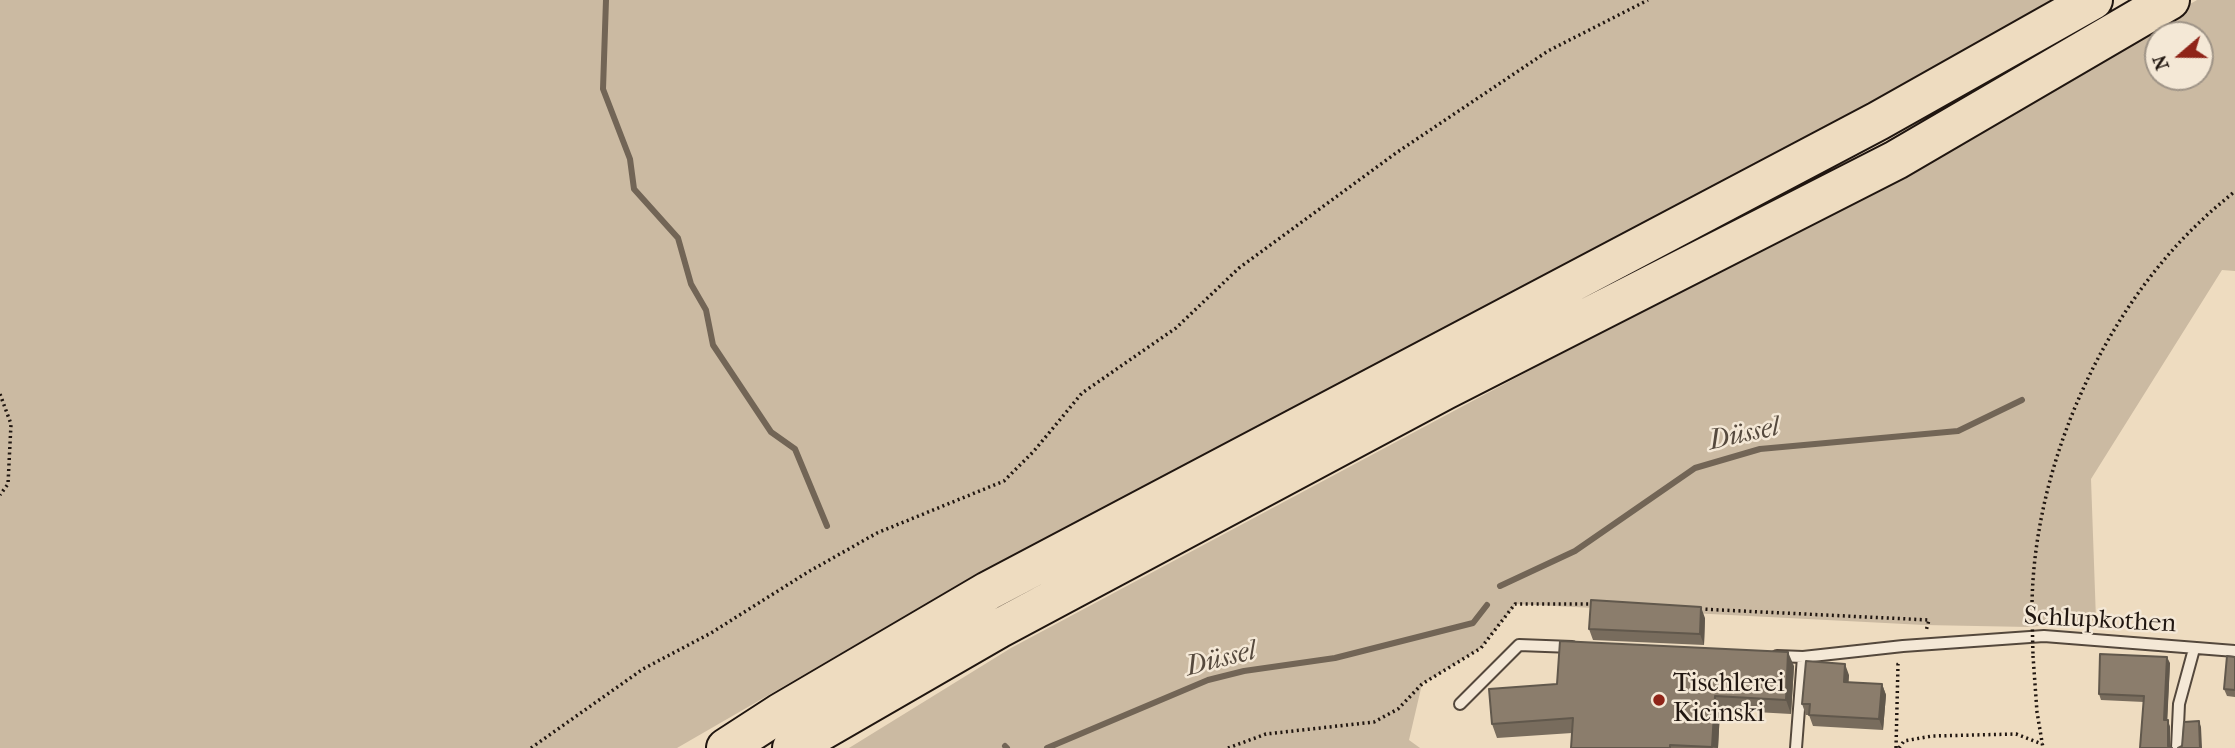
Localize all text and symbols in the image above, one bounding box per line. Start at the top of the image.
north arrow [2144,21,2214,91]
text: N [2148,52,2174,73]
water label: Düssel [1706,411,1782,459]
street label: Schlupkothen [2023,601,2177,641]
water label: Düssel [1182,635,1260,685]
place label: Tischlerei Kicinski [1673,669,1785,730]
marker: Tischlerei Kicinski [1651,692,1667,708]

